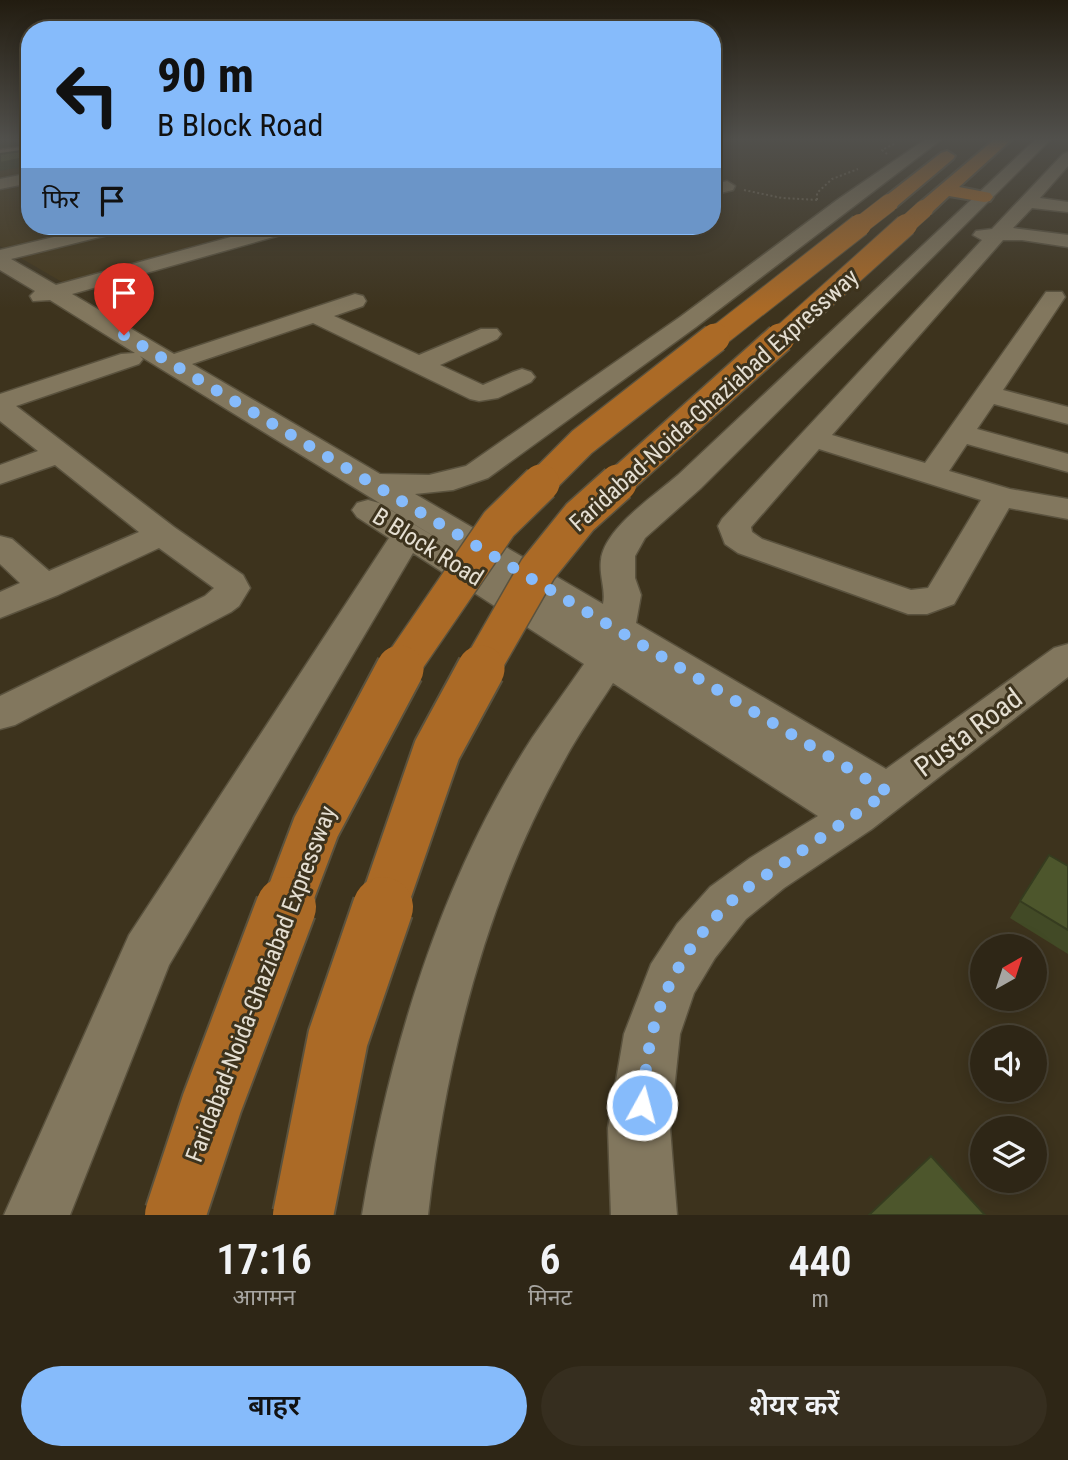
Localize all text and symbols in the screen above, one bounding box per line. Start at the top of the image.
text: 90 m [157,47,254,104]
icon: left [42,49,133,140]
text: B Block Road [157,106,323,144]
icon: arrive [93,182,131,220]
text: फिर [42,184,79,214]
pin [94,263,154,335]
street label: Faridabad-Noida-Ghaziabad Expressway [564,263,864,537]
icon: arrive [105,274,143,312]
street label: B Block Road [368,502,488,592]
street label: Pusta Road [908,681,1029,784]
street label: Faridabad-Noida-Ghaziabad Expressway [180,802,342,1166]
north arrow [970,934,1046,1012]
map controls [970,934,1047,1193]
button: sound [970,1025,1047,1102]
position arrow [605,1068,679,1142]
button: layers [970,1116,1047,1193]
text: 17:16 [216,1235,312,1284]
text: 6 [540,1235,561,1284]
text: 440 [788,1237,852,1286]
text: आगमन [233,1284,296,1311]
text: मिनट [528,1284,572,1311]
text: m [811,1286,829,1313]
button: बाहर [21,1366,527,1446]
button: शेयर करें [541,1366,1047,1446]

